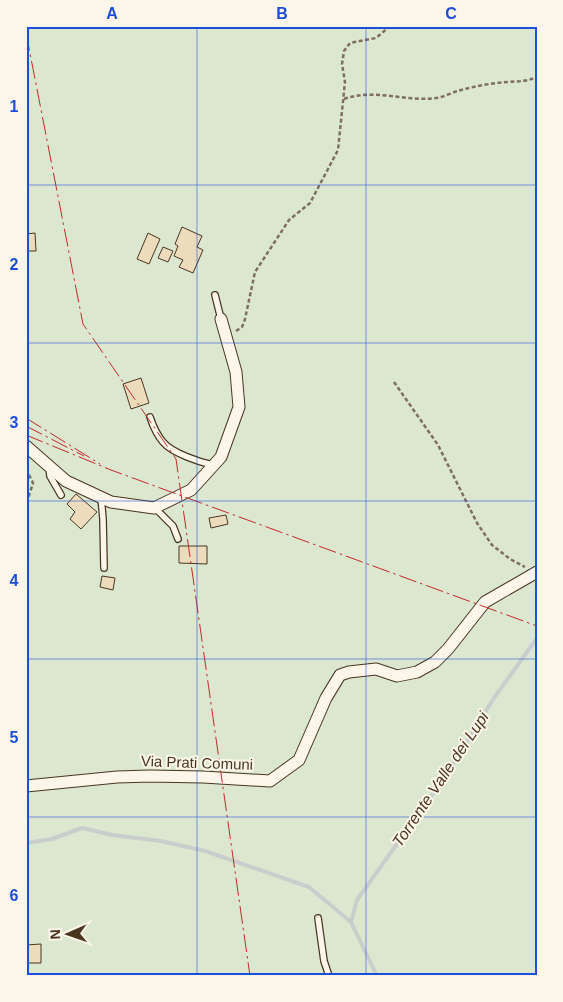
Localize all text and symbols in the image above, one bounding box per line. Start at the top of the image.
text: A [106,5,118,22]
text: B [276,5,288,22]
text: C [445,5,457,22]
text: 1 [10,98,19,115]
text: 2 [10,256,19,273]
text: 3 [10,414,19,431]
text: 4 [10,572,19,589]
water label: Torrente Valle dei Lupi [389,708,492,850]
text: 5 [10,729,19,746]
street label: Via Prati Comuni [141,752,253,773]
text: 6 [10,887,19,904]
north arrow [42,910,92,960]
text: N [47,929,63,940]

